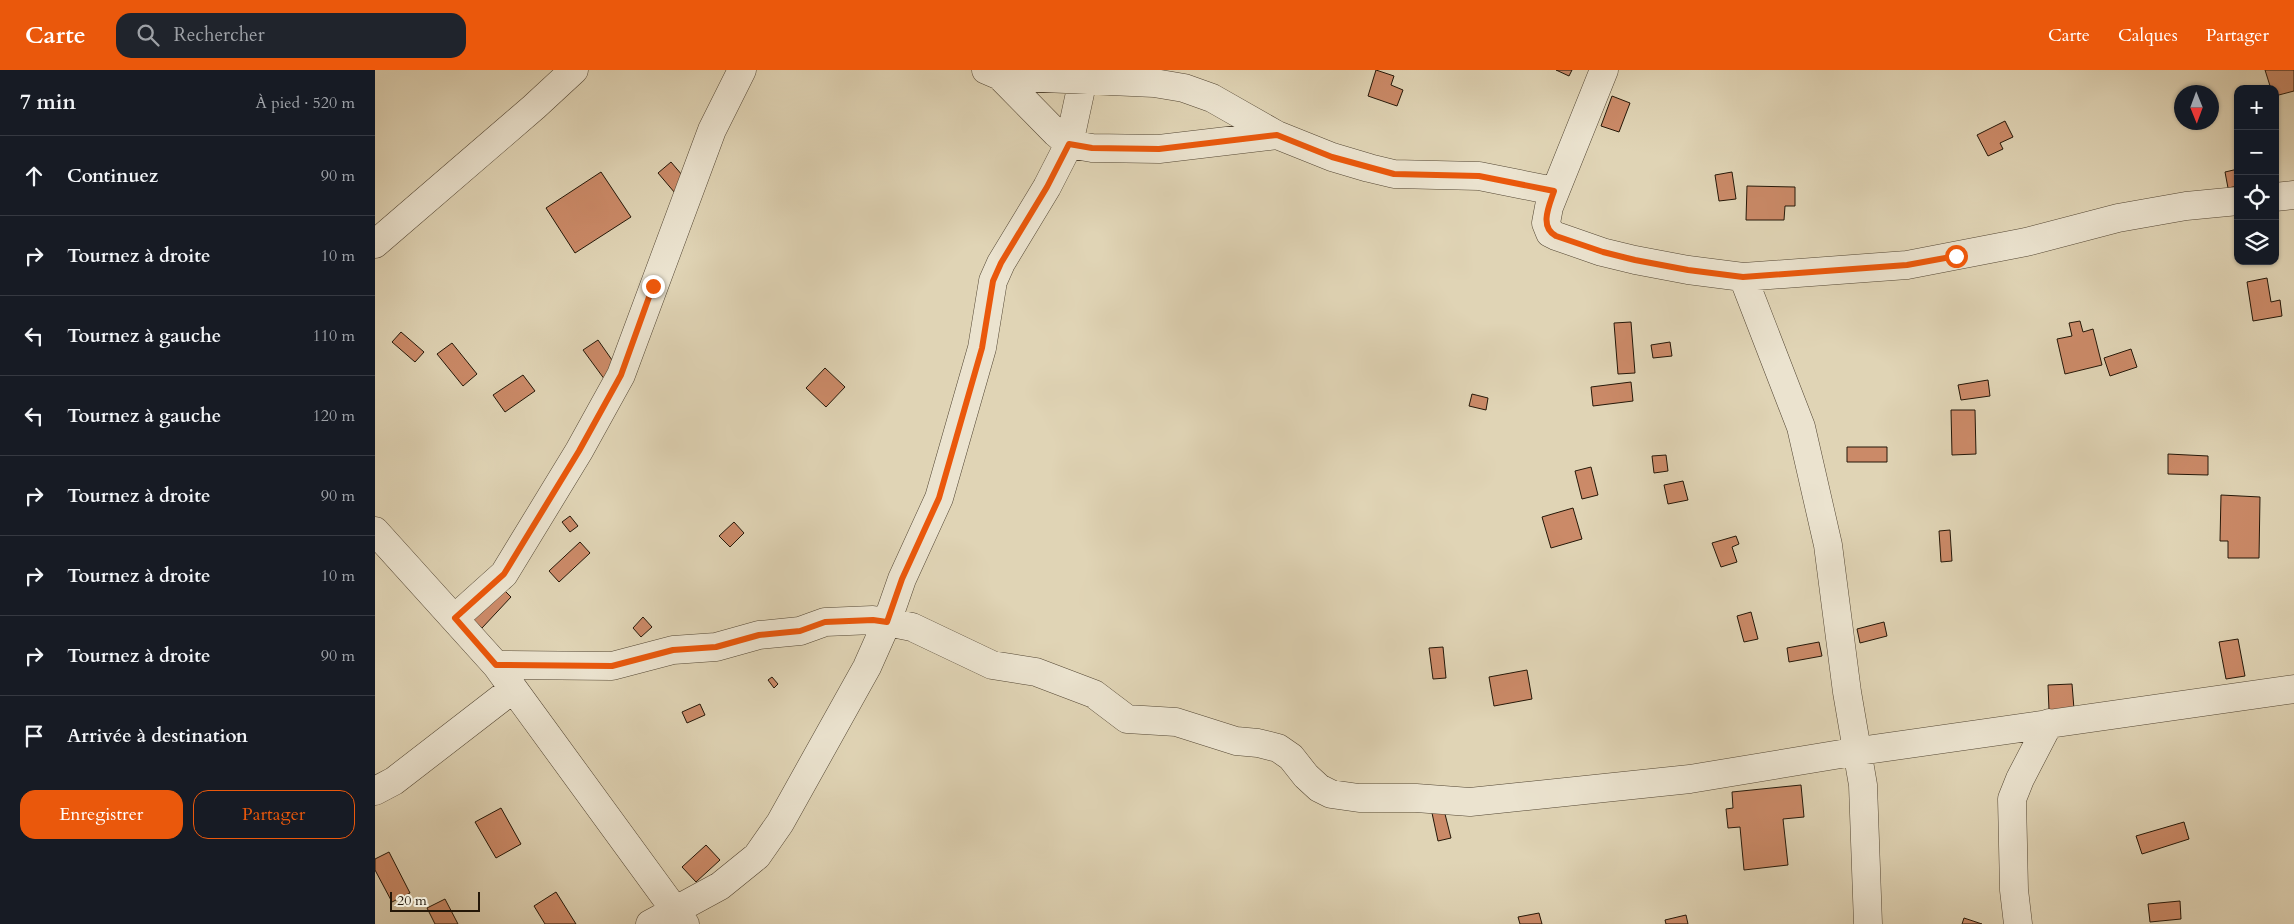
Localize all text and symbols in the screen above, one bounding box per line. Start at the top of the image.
search box [116,13,466,58]
text: Carte [25,19,86,52]
icon: search [134,21,162,49]
text: Rechercher [174,22,265,48]
text: Carte [2048,23,2090,48]
text: Calques [2118,23,2178,48]
text: Partager [2206,23,2269,48]
north arrow [2174,85,2219,130]
map controls [2234,85,2279,265]
button: + [2234,85,2279,130]
text: 7 min [20,88,76,117]
text: À pied · 520 m [255,92,355,114]
button: − [2234,130,2279,175]
icon: ahead [20,162,48,190]
text: Continuez [67,163,158,189]
text: 90 m [321,165,355,187]
button: locate [2234,175,2279,220]
button: layers [2234,220,2279,265]
icon: right [20,242,48,270]
text: Tournez à droite [67,243,210,269]
text: 10 m [321,245,355,267]
route start [1945,245,1968,268]
route end [642,275,665,298]
icon: left [20,322,48,350]
text: Tournez à gauche [67,323,221,349]
text: 110 m [313,325,355,347]
icon: left [20,402,48,430]
text: Tournez à gauche [67,403,221,429]
text: 120 m [313,405,355,427]
icon: right [20,482,48,510]
text: Tournez à droite [67,483,210,509]
text: 90 m [321,485,355,507]
icon: right [20,562,48,590]
text: Tournez à droite [67,563,210,589]
text: 10 m [321,565,355,587]
icon: right [20,642,48,670]
text: Tournez à droite [67,643,210,669]
text: 90 m [321,645,355,667]
icon: arrive [20,722,48,750]
text: Arrivée à destination [67,723,248,749]
button: Enregistrer [20,790,183,839]
button: Partager [193,790,355,839]
scale bar [390,889,480,912]
text: 20 m [397,891,427,910]

